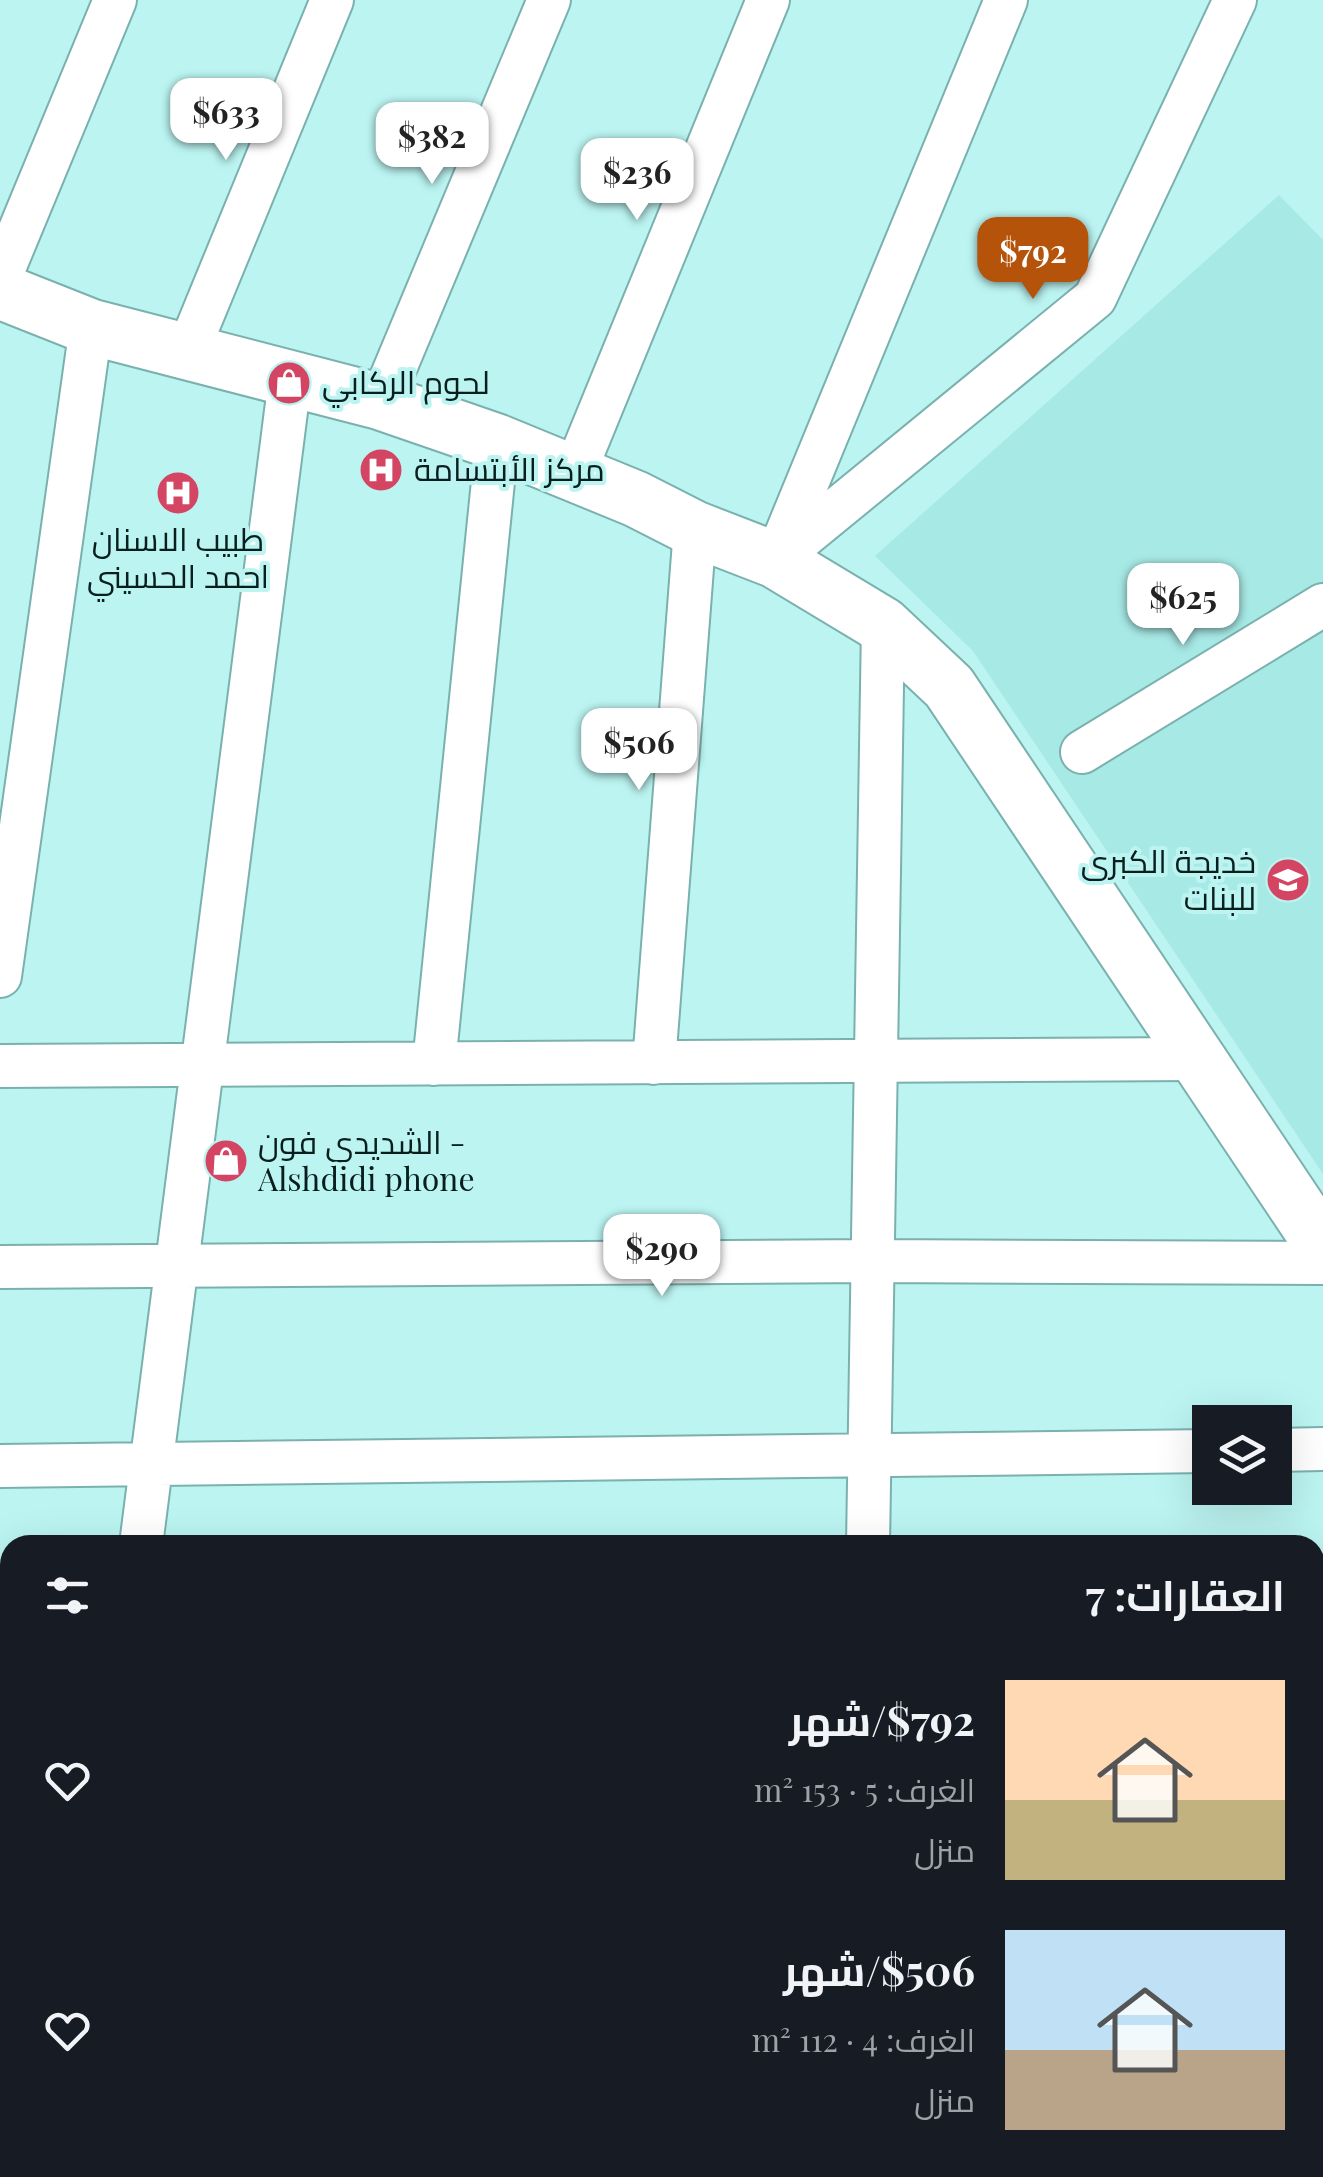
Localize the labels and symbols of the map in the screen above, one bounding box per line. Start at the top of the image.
pin: $633 [167,78,285,163]
pin: $382 [373,102,491,187]
pin: $236 [578,138,696,223]
pin: $792 [974,217,1092,302]
place label: لحوم الركابي [322,359,490,408]
shop icon: لحوم الركابي [266,360,312,406]
place label: مركز الأبتسامة [414,446,605,489]
hospital icon: مركز الأبتسامة [358,447,404,493]
hospital icon: طبيب الاسنان احمد الحسيني [155,470,201,516]
place label: طبيب الاسنان احمد الحسيني [87,516,269,602]
pin: $625 [1124,563,1242,648]
pin: $506 [580,708,698,793]
place label: خديجة الكبرى للبنات [1081,838,1256,918]
school or university icon: خديجة الكبرى للبنات [1265,857,1311,903]
place label: الشديدي فون - Alshdidi phone [257,1119,475,1199]
shop icon: الشديدي فون - Alshdidi phone [203,1138,249,1184]
pin: $290 [603,1214,721,1299]

